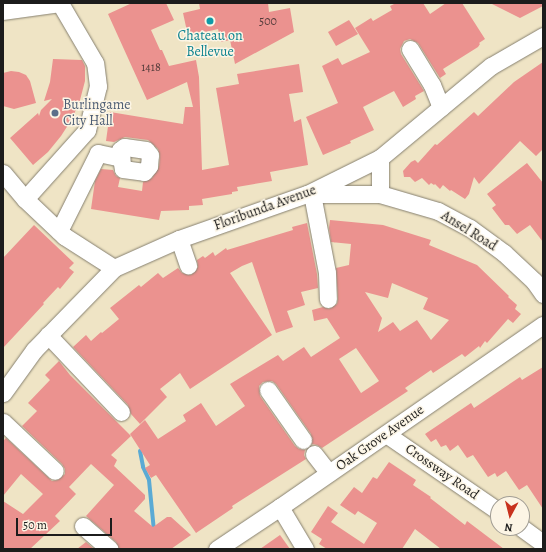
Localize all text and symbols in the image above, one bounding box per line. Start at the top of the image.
house number: 500 [259,15,277,29]
marker: Chateau on Bellevue [205,16,215,26]
place label: Chateau on Bellevue [177,28,243,60]
house number: 1418 [141,61,161,75]
place label: Burlingame City Hall [63,97,131,130]
marker: Burlingame City Hall [50,108,60,118]
street label: Floribunda Avenue [212,182,318,234]
street label: Ansel Road [438,207,500,255]
street label: Oak Grove Avenue [333,401,427,475]
street label: Crossway Road [402,440,482,504]
north arrow [490,496,530,536]
scale bar [18,510,114,536]
text: 50 m [23,517,47,533]
text: N [504,519,513,535]

